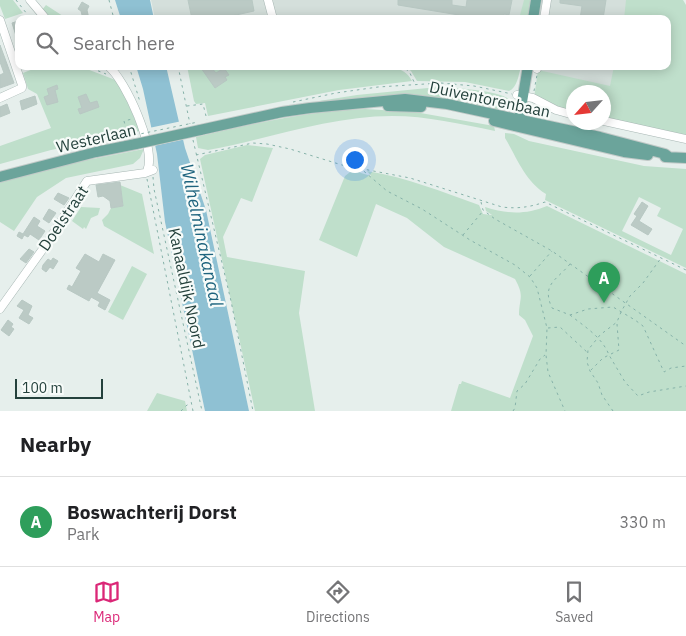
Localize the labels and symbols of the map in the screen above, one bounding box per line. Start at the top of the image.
street label: Duiventorenbaan [428,76,552,122]
north arrow [566,85,611,130]
street label: Westerlaan [54,119,138,157]
your location [342,147,368,173]
water label: Wilhelminakanaal [176,162,228,309]
street label: Doelstraat [34,181,92,255]
street label: Kanaaldijk Noord [164,226,210,350]
pin: A [588,262,620,303]
scale bar [15,376,102,399]

